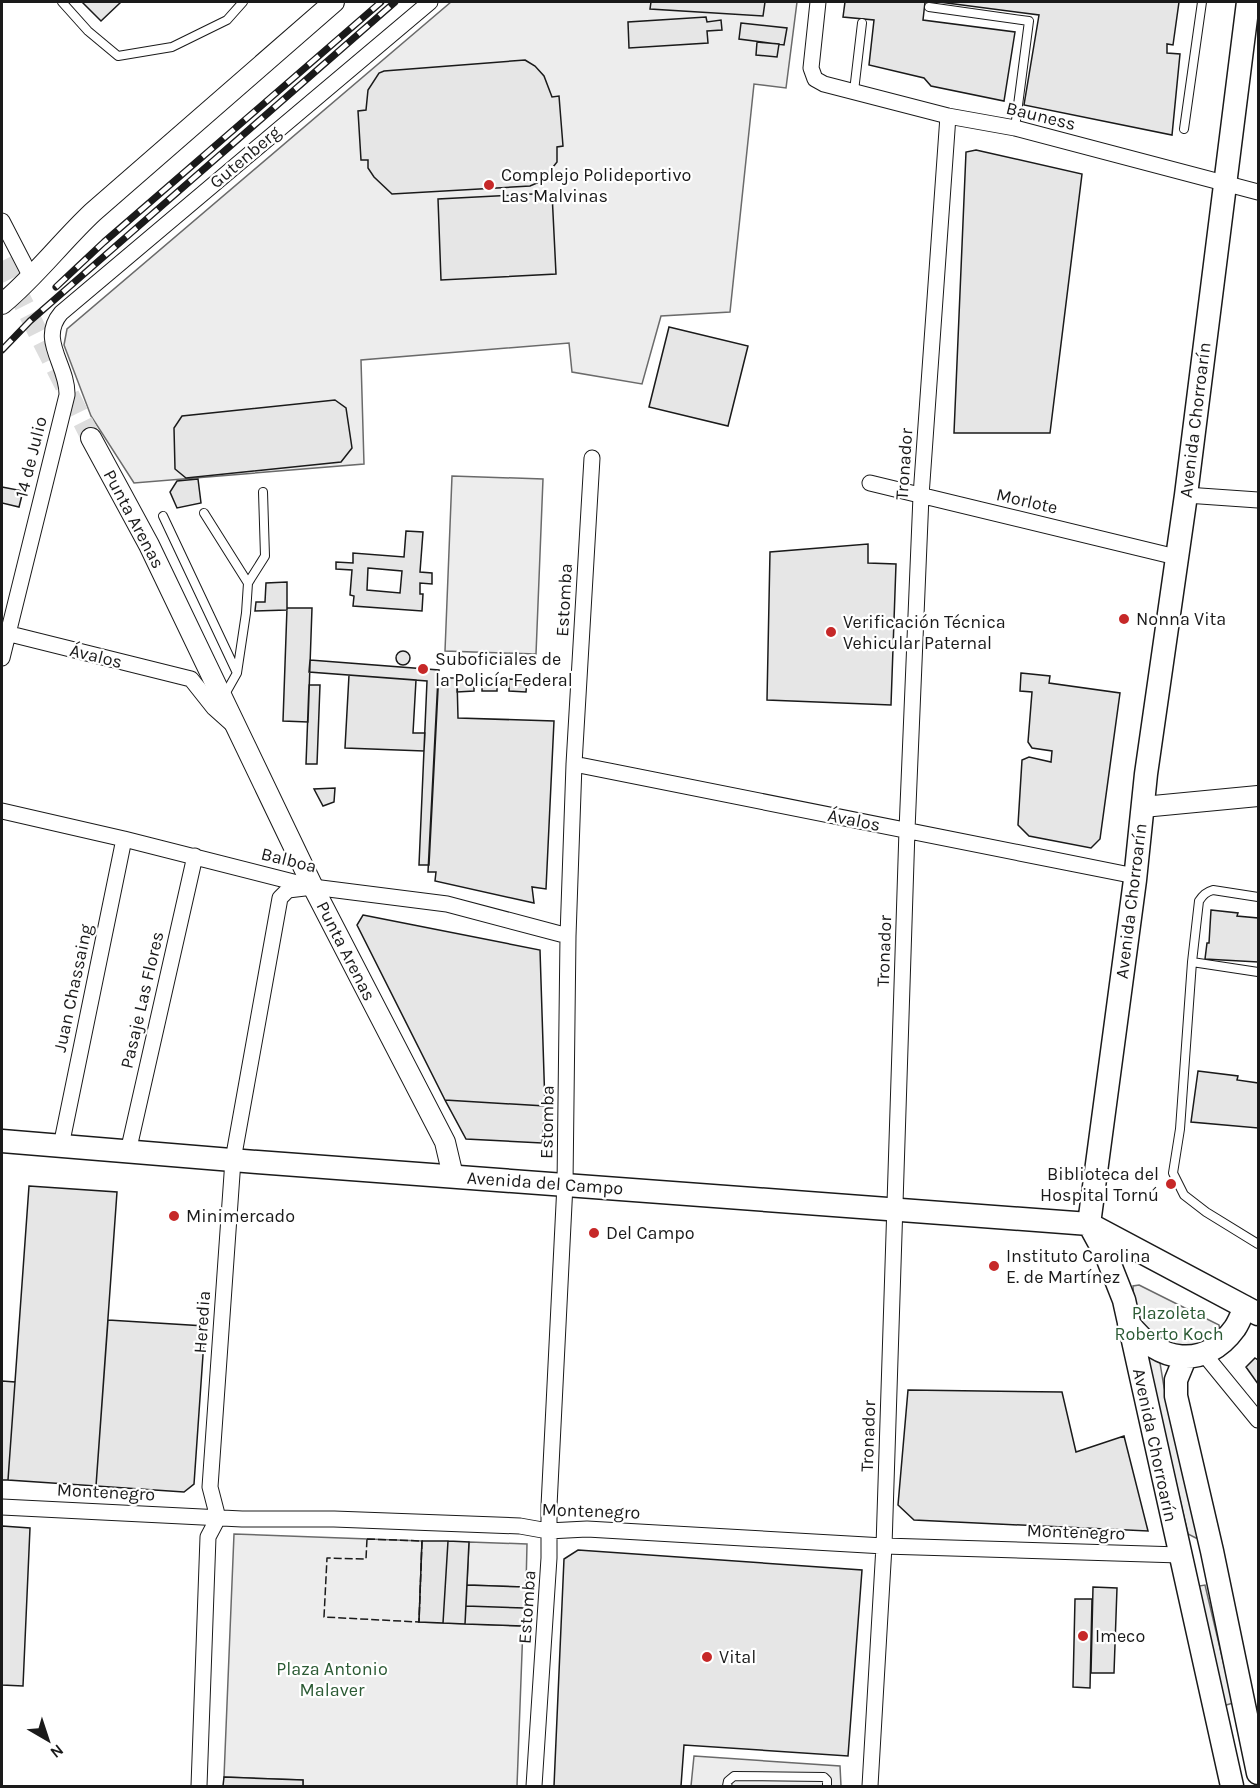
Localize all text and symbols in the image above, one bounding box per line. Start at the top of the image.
street label: Bauness [1004,97,1078,135]
street label: Gutenberg [205,121,285,193]
place label: Complejo Polideportivo Las Malvinas [501,164,691,207]
marker: Complejo Polideportivo Las Malvinas [482,178,496,192]
street label: Avenida Chorroarín [1175,341,1215,499]
street label: 14 de Julio [10,414,52,500]
street label: Tronador [891,427,918,501]
street label: Punta Arenas [99,466,169,572]
street label: Morlote [994,483,1060,519]
street label: Estomba [551,563,577,637]
place label: Nonna Vita [1136,608,1226,630]
place label: Verificación Técnica Vehicular Paternal [843,611,1006,654]
marker: Nonna Vita [1117,612,1131,626]
marker: Verificación Técnica Vehicular Paternal [824,625,838,639]
street label: Ávalos [68,638,125,673]
place label: Suboficiales de la Policía Federal [435,648,573,691]
marker: Suboficiales de la Policía Federal [416,662,430,676]
street label: Ávalos [826,803,882,836]
street label: Avenida Chorroarín [1111,822,1151,980]
street label: Balboa [259,842,319,878]
street label: Punta Arenas [311,897,381,1005]
street label: Tronador [872,914,896,987]
street label: Juan Chassaing [49,922,97,1054]
street label: Pasaje Las Flores [116,929,168,1071]
street label: Estomba [535,1085,559,1159]
place label: Biblioteca del Hospital Tornú [1040,1163,1159,1206]
street label: Avenida del Campo [466,1167,624,1199]
marker: Biblioteca del Hospital Tornú [1164,1177,1178,1191]
place label: Minimercado [186,1205,295,1227]
marker: Minimercado [167,1209,181,1223]
place label: Del Campo [606,1222,695,1244]
marker: Del Campo [587,1226,601,1240]
place label: Instituto Carolina E. de Martínez [1006,1245,1151,1288]
marker: Instituto Carolina E. de Martínez [987,1259,1001,1273]
street label: Heredia [189,1290,215,1354]
park label: Plazoleta Roberto Koch [1114,1302,1224,1345]
street label: Avenida Chorroarín [1128,1366,1182,1524]
street label: Tronador [856,1399,880,1472]
street label: Montenegro [56,1478,156,1506]
street label: Montenegro [541,1498,641,1524]
street label: Montenegro [1026,1519,1126,1545]
street label: Estomba [513,1570,541,1644]
place label: Imeco [1095,1625,1145,1647]
marker: Imeco [1076,1629,1090,1643]
place label: Vital [719,1646,756,1668]
marker: Vital [700,1650,714,1664]
park label: Plaza Antonio Malaver [276,1658,388,1701]
north arrow [18,1710,78,1770]
text: N [47,1740,68,1762]

